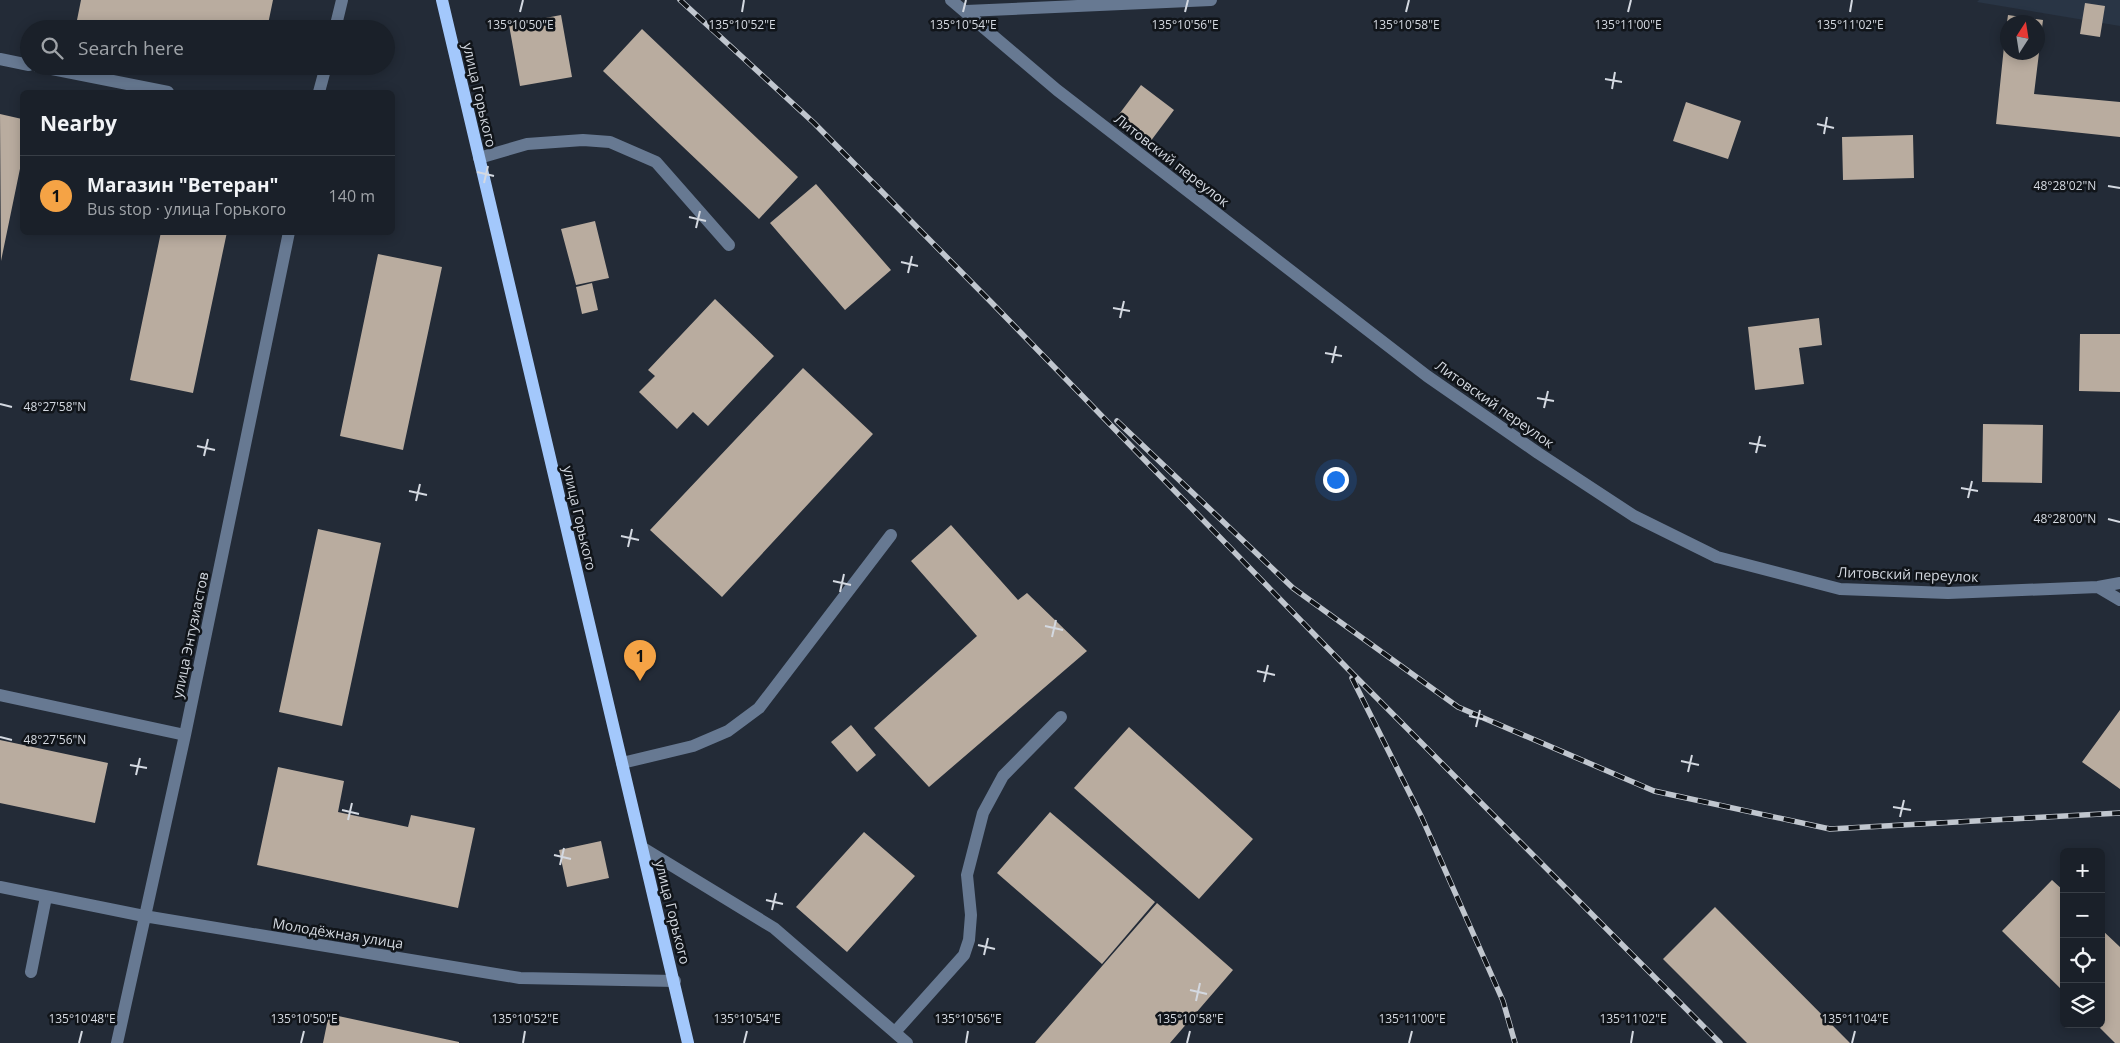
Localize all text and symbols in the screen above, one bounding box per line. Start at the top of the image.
north arrow [2000,15,2045,60]
text: 135°10'50"E [486,16,554,33]
text: 135°10'52"E [708,16,776,33]
text: 135°10'54"E [929,16,997,33]
text: 135°10'56"E [1151,16,1219,33]
text: 135°10'58"E [1372,16,1440,33]
text: 135°11'00"E [1594,16,1662,33]
text: 135°11'02"E [1816,16,1884,33]
search box [20,20,395,75]
icon: search [38,34,66,62]
text: Search here [78,35,184,61]
street label: улица Горького [459,41,501,149]
text: Nearby [40,109,117,137]
street label: Литовский переулок [1111,109,1234,211]
text: Магазин "Ветеран" [87,172,278,198]
text: 48°28'02"N [2034,177,2096,194]
text: 1 [51,185,61,207]
text: 140 m [329,185,375,207]
text: Bus stop · улица Горького [87,198,286,220]
street label: Литовский переулок [1432,356,1559,453]
text: 48°27'58"N [24,398,86,415]
street label: улица Горького [559,464,601,572]
your location [1323,467,1349,493]
text: 48°28'00"N [2034,510,2096,527]
street label: Литовский переулок [1837,562,1979,586]
street label: улица Энтузиастов [167,570,213,700]
pin: 1 [624,640,656,681]
text: 48°27'56"N [24,731,86,748]
map controls [2060,848,2105,1028]
button: + [2060,848,2105,893]
street label: улица Горького [651,858,695,966]
button: − [2060,893,2105,938]
street label: Молодёжная улица [271,913,405,953]
button: locate [2060,938,2105,983]
button: layers [2060,983,2105,1028]
text: 135°10'48"E [48,1010,116,1027]
text: 135°10'50"E [270,1010,338,1027]
text: 135°10'52"E [491,1010,559,1027]
text: 135°10'54"E [713,1010,781,1027]
text: 135°10'56"E [934,1010,1002,1027]
text: 135°10'58"E [1156,1010,1224,1027]
text: 135°11'00"E [1378,1010,1446,1027]
text: 135°11'02"E [1599,1010,1667,1027]
text: 135°11'04"E [1821,1010,1889,1027]

